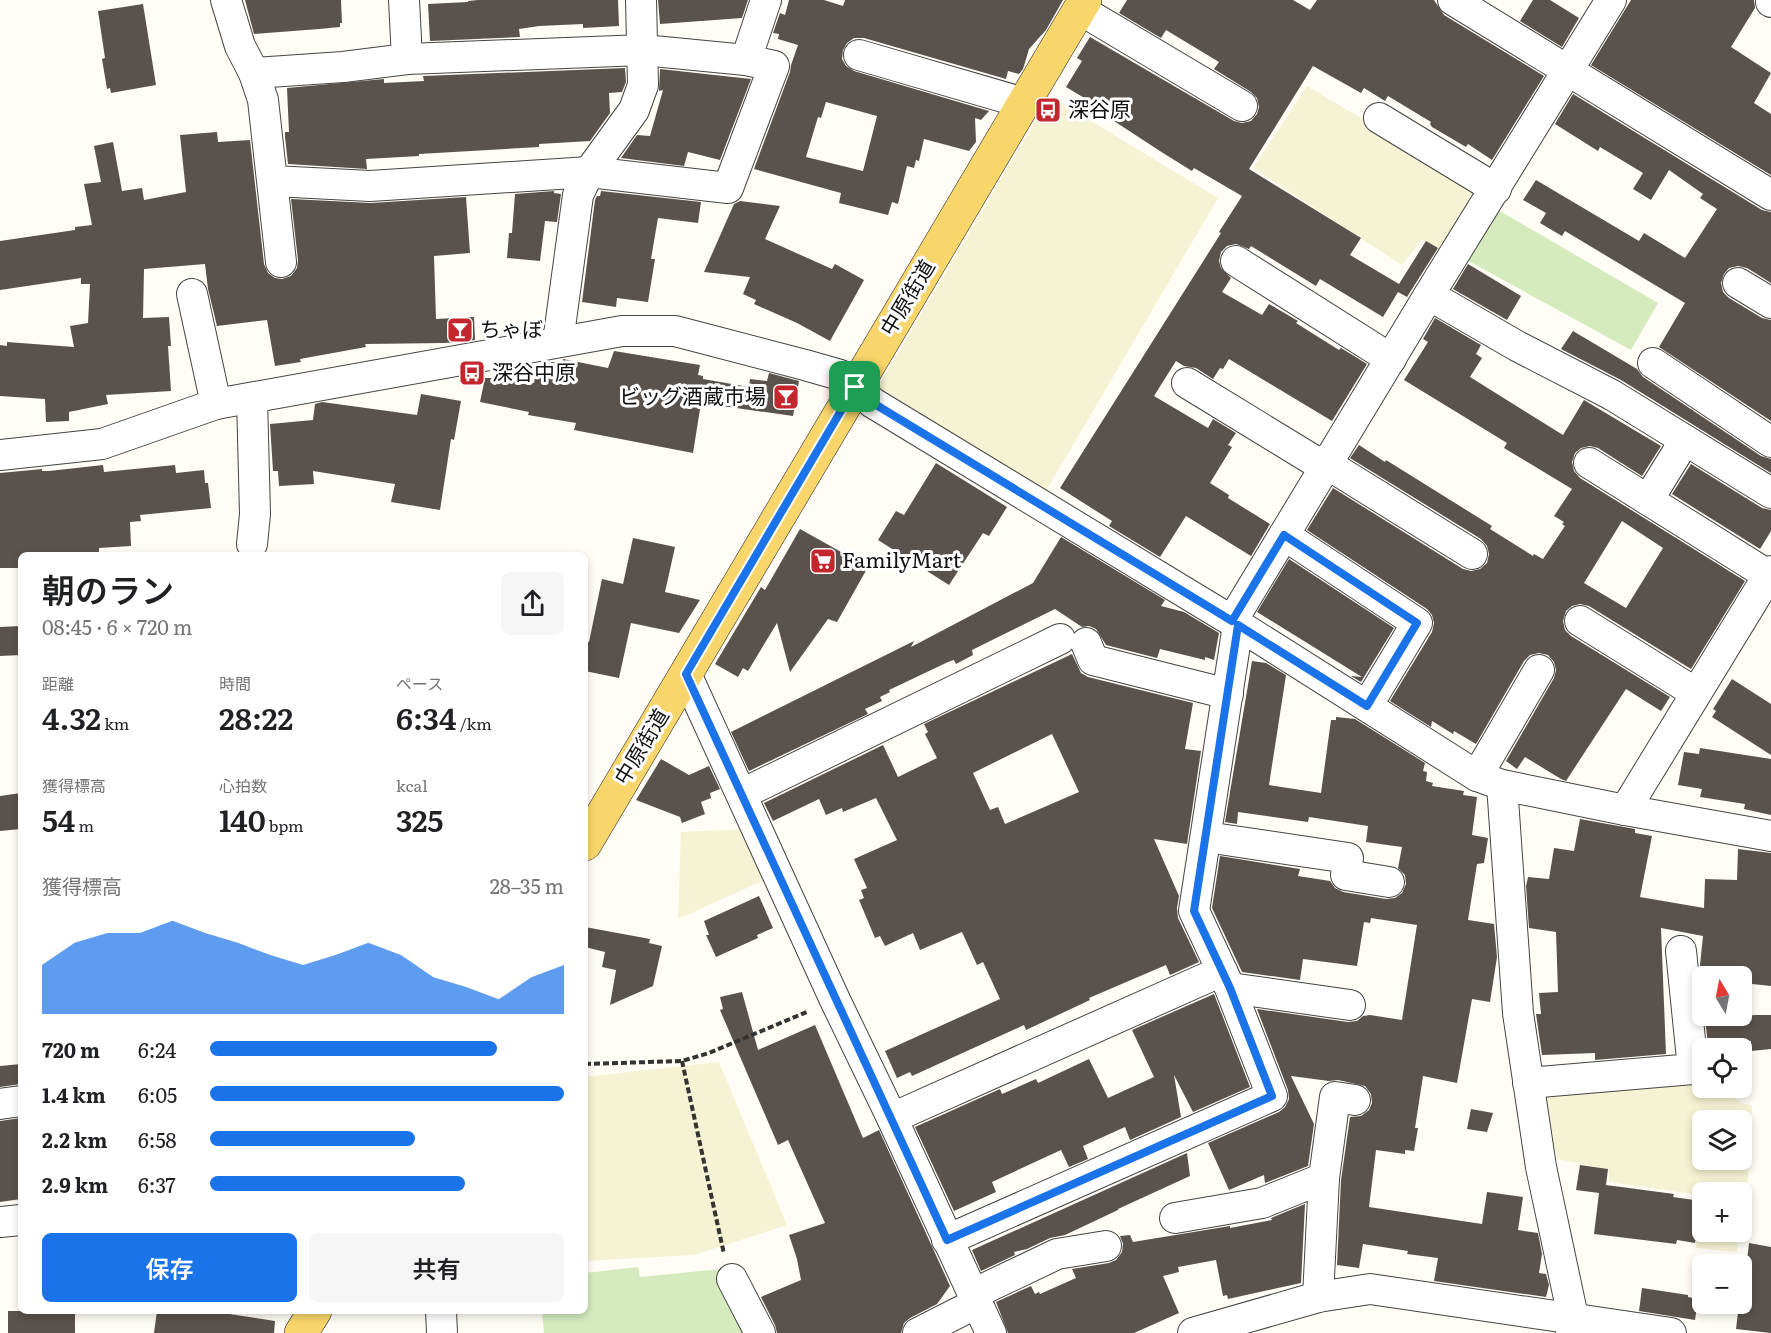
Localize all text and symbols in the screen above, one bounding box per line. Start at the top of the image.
place label: 深谷原 [1068,92,1131,123]
bus stop icon: 深谷原 [1033,95,1063,125]
street label: 中原街道 [871,253,941,341]
place label: ちゃぼ [480,312,543,343]
bar icon: ちゃぼ [445,315,475,345]
place label: 深谷中原 [492,355,576,386]
bus stop icon: 深谷中原 [457,358,487,388]
pin [829,361,880,412]
icon: arrive [838,370,871,403]
place label: ビッグ酒蔵市場 [619,379,766,410]
bar icon: ビッグ酒蔵市場 [771,382,801,412]
place label: FamilyMart [842,543,962,574]
supermarket icon: FamilyMart [808,546,838,576]
text: 朝のラン [42,564,174,613]
button: share [501,572,564,635]
text: 08:45 · 6 × 720 m [42,611,192,641]
text: 距離 [42,671,74,695]
text: 時間 [219,671,251,695]
text: ペース [396,671,443,695]
text: 4.32 [42,695,101,739]
text: 28:22 [219,695,293,739]
text: 6:34 [396,695,457,739]
street label: 中原街道 [605,702,675,790]
text: km [101,711,129,735]
text: /km [457,711,492,735]
text: 獲得標高 [42,773,106,797]
text: 心拍数 [219,773,267,797]
text: kcal [396,773,428,797]
text: 54 [42,797,75,841]
text: 140 [219,797,266,841]
text: 325 [396,797,443,841]
text: m [75,813,94,837]
text: bpm [266,813,304,837]
text: 獲得標高 [42,870,122,900]
text: 28–35 m [490,870,564,900]
north arrow [1692,966,1752,1026]
map controls [1692,966,1752,1314]
text: 720 m [42,1034,100,1064]
text: 6:24 [138,1034,176,1064]
button: locate [1692,1038,1752,1098]
text: 1.4 km [42,1079,106,1109]
text: 6:05 [138,1079,177,1109]
button: layers [1692,1110,1752,1170]
text: 2.2 km [42,1124,107,1154]
text: 6:58 [138,1124,177,1154]
text: 2.9 km [42,1169,108,1199]
text: 6:37 [138,1169,176,1199]
button: + [1692,1182,1752,1242]
button: 保存 [42,1233,297,1302]
button: 共有 [309,1233,564,1302]
button: − [1692,1254,1752,1314]

